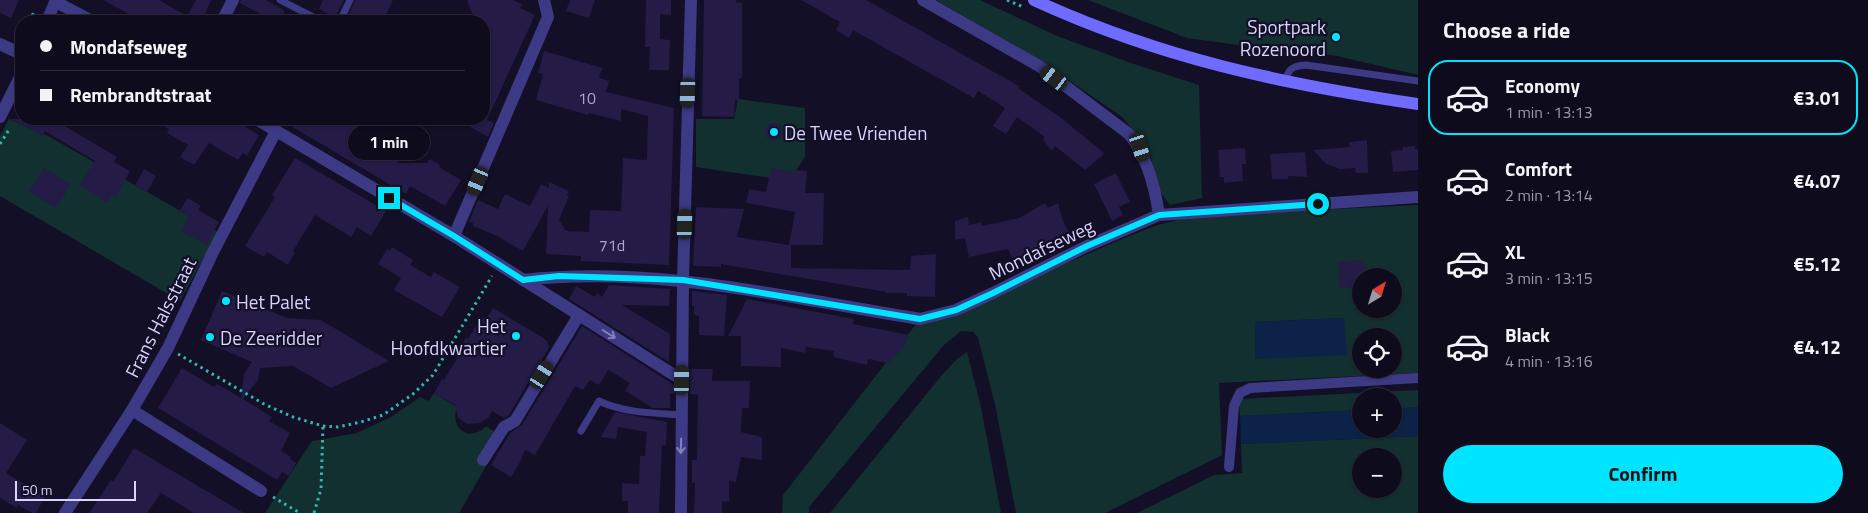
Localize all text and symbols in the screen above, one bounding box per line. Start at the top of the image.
place label: Sportpark Rozenoord [1240,12,1326,63]
text: Choose a ride [1443,13,1570,47]
marker: Sportpark Rozenoord [1330,31,1342,43]
text: Mondafseweg [70,32,187,61]
car [1037,63,1070,93]
text: Economy [1505,71,1580,100]
icon: car [1445,75,1490,120]
car [679,78,696,108]
text: Rembrandtstraat [70,80,212,109]
text: €3.01 [1794,83,1841,112]
house number: 10 [578,86,596,110]
text: 1 min · 13:13 [1505,100,1593,124]
place label: De Twee Vrienden [784,118,927,147]
callout: 1 min [348,126,430,160]
marker: De Twee Vrienden [768,126,780,138]
text: 1 min [370,130,408,154]
car [1128,130,1151,164]
text: Comfort [1505,154,1572,183]
icon: car [1445,158,1490,203]
car [465,164,490,198]
text: €4.07 [1794,166,1841,195]
text: 2 min · 13:14 [1505,183,1593,207]
route end [378,187,400,209]
route start [1307,193,1329,215]
car [676,209,693,239]
street label: Mondafseweg [983,211,1099,287]
house number: 71d [599,233,625,257]
text: XL [1505,237,1525,266]
icon: car [1445,241,1490,286]
text: €5.12 [1794,249,1841,278]
street label: Frans Halsstraat [117,251,203,383]
text: 3 min · 13:15 [1505,266,1593,290]
north arrow [1352,268,1402,318]
map controls [1352,268,1402,498]
place label: Het Palet [236,287,311,316]
marker: Het Palet [220,295,232,307]
place label: Het Hoofdkwartier [390,311,506,362]
text: Black [1505,320,1550,349]
place label: De Zeeridder [220,323,323,352]
icon: car [1445,324,1490,369]
button: locate [1352,328,1402,378]
one-way arrow [601,329,615,339]
marker: Het Hoofdkwartier [510,330,522,342]
marker: De Zeeridder [204,331,216,343]
text: €4.12 [1794,332,1841,361]
text: 4 min · 13:16 [1505,349,1593,373]
car [527,358,556,392]
car [674,365,689,395]
button: + [1352,388,1402,438]
one-way arrow [676,438,686,454]
button: Confirm [1443,445,1843,503]
button: − [1352,448,1402,498]
scale bar [15,478,136,501]
text: 50 m [22,479,52,500]

